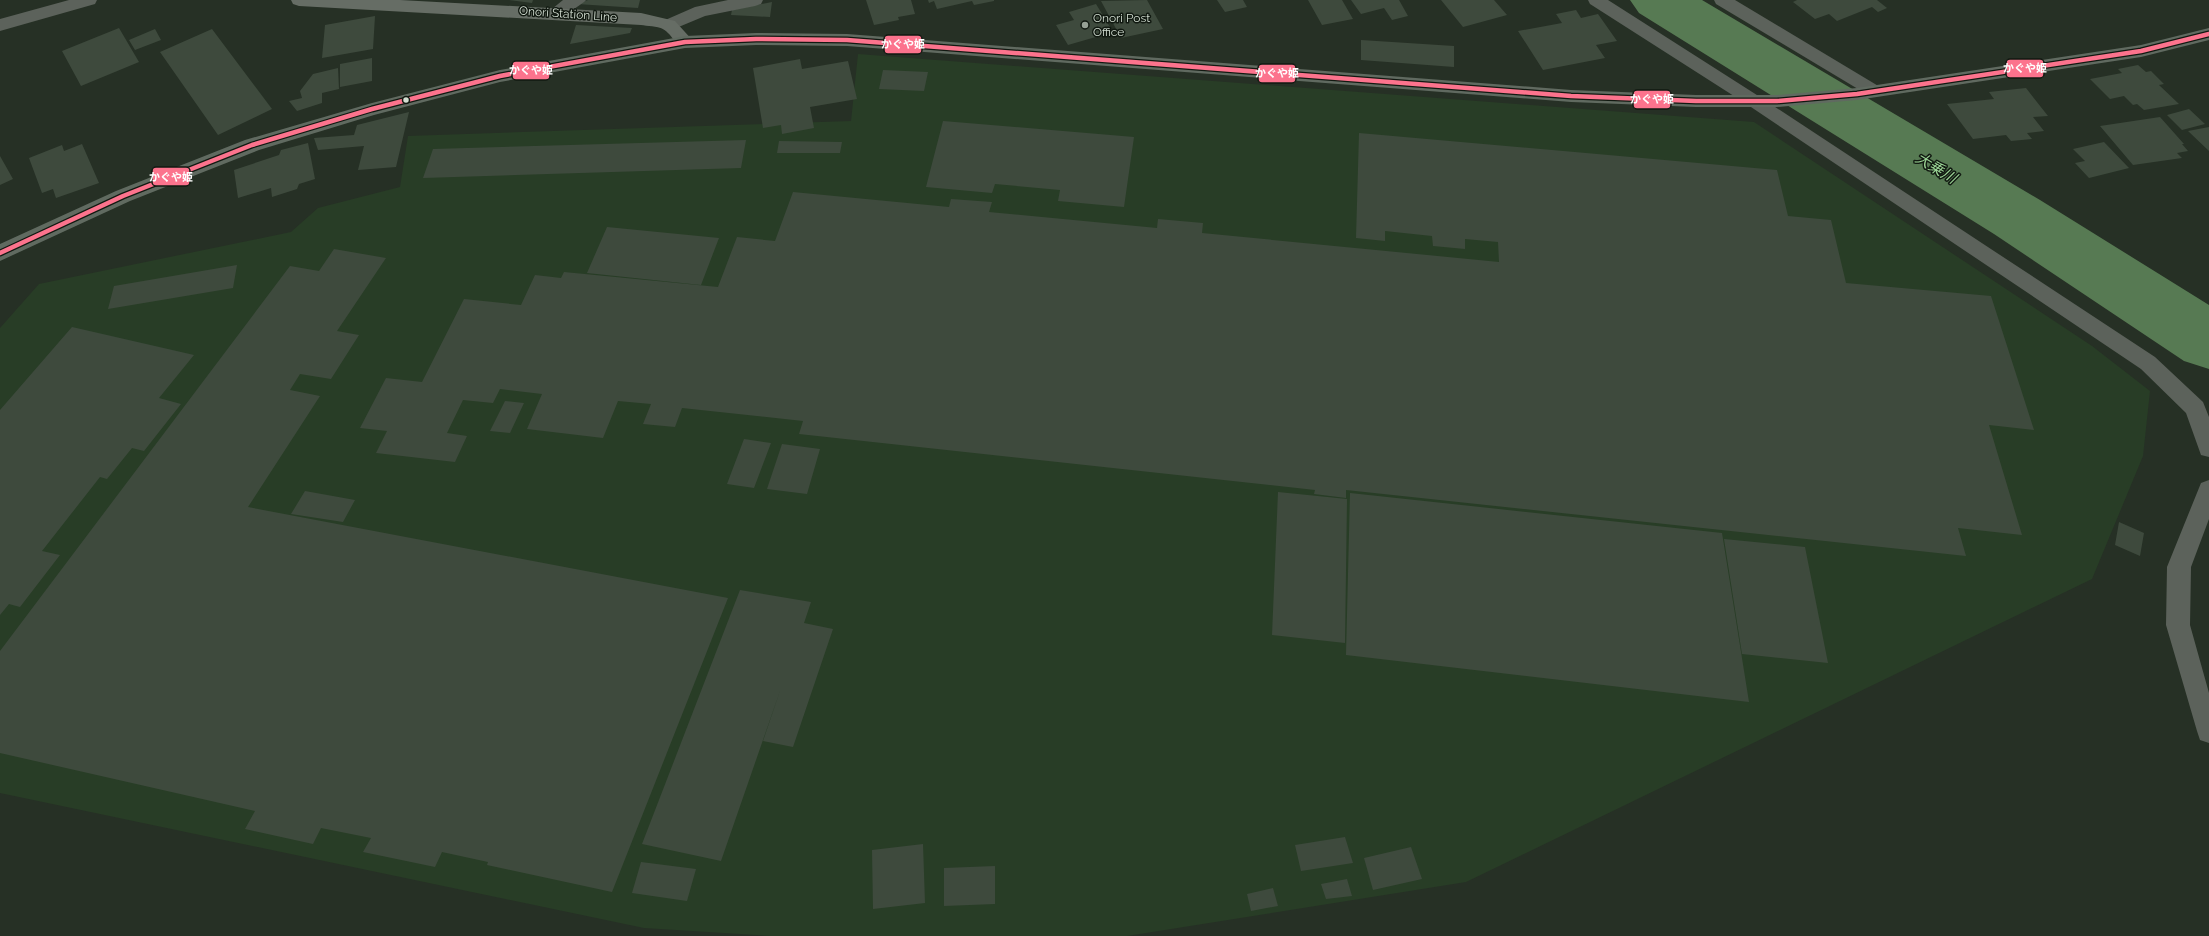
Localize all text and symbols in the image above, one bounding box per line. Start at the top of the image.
street label: Onori Station Line [519,4,617,24]
place label: Onori Post Office [1093,11,1150,39]
marker: Onori Post Office [1080,20,1090,30]
line badge: かぐや姫 [884,35,922,54]
text: かぐや姫 [881,38,925,51]
line badge: かぐや姫 [2006,59,2044,78]
line badge: かぐや姫 [512,61,550,80]
text: かぐや姫 [2003,62,2047,75]
text: かぐや姫 [509,64,553,77]
line badge: かぐや姫 [1258,64,1296,83]
text: かぐや姫 [1255,67,1299,80]
line badge: かぐや姫 [1633,90,1671,109]
text: かぐや姫 [1630,93,1674,106]
unlabelled marker [401,95,411,105]
water label: 大乗川 [1912,149,1962,188]
line badge: かぐや姫 [152,167,190,186]
text: かぐや姫 [149,171,193,184]

